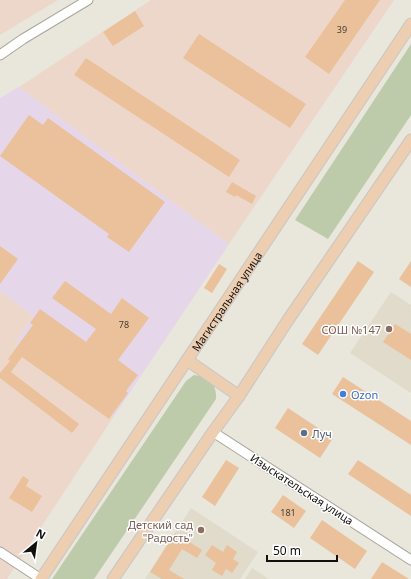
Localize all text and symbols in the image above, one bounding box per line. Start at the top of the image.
house number: 39 [337,23,347,36]
street label: Магистральная улица [188,248,265,354]
house number: 78 [119,318,129,331]
place label: СОШ №147 [321,322,381,337]
marker: СОШ №147 [384,324,394,334]
place label: Ozon [351,387,378,402]
marker: Ozon [338,389,348,399]
place label: Луч [312,426,332,441]
marker: Луч [299,428,309,438]
street label: Изыскательская улица [248,450,356,528]
house number: 181 [280,506,296,519]
place label: Детский сад "Радость" [128,517,193,545]
north arrow [16,523,56,563]
text: N [34,525,49,543]
marker: Детский сад "Радость" [196,525,206,535]
scale bar [267,537,337,563]
text: 50 m [273,542,301,559]

